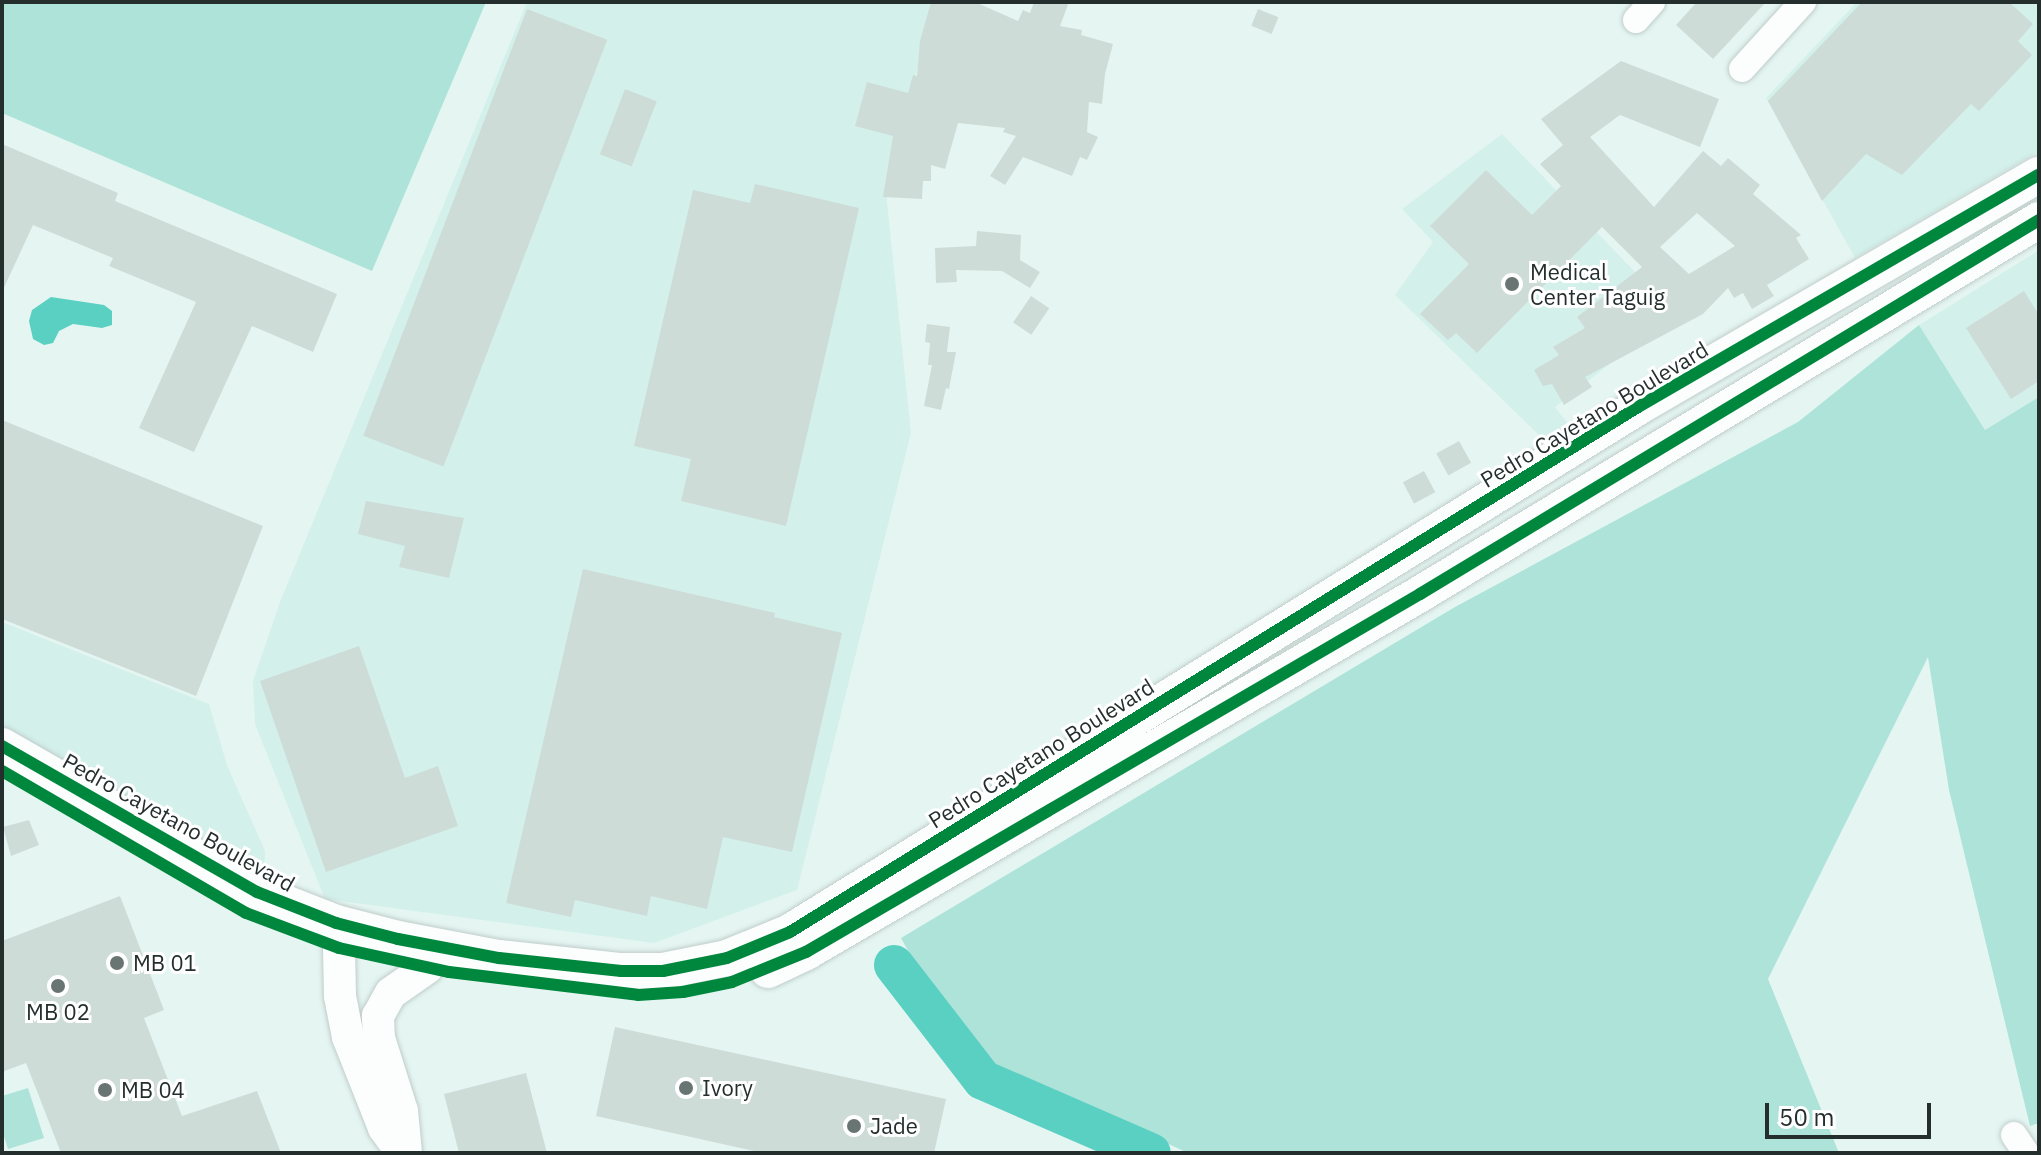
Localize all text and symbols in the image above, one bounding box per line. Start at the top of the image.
place label: Medical Center Taguig [1530,258,1665,310]
marker: Medical Center Taguig [1501,273,1523,295]
street label: Pedro Cayetano Boulevard [1475,335,1713,493]
street label: Pedro Cayetano Boulevard [923,673,1159,833]
street label: Pedro Cayetano Boulevard [58,747,300,897]
place label: MB 01 [133,950,197,976]
marker: MB 01 [108,954,126,972]
marker: MB 02 [49,977,67,995]
place label: MB 02 [26,999,90,1025]
place label: Ivory [702,1075,753,1101]
place label: MB 04 [121,1077,185,1103]
marker: Ivory [677,1079,695,1097]
marker: MB 04 [96,1081,114,1099]
scale bar [1769,1087,1935,1137]
text: 50 m [1779,1101,1834,1133]
place label: Jade [870,1113,918,1139]
marker: Jade [845,1117,863,1135]

